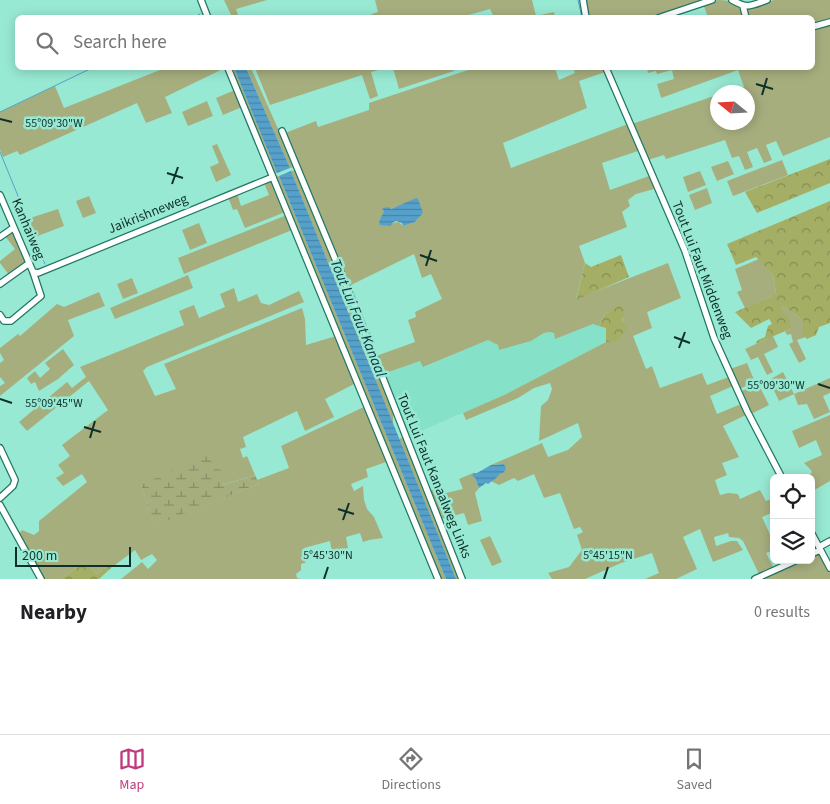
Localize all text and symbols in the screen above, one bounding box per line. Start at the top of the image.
search box [15,15,815,70]
icon: search [33,29,61,57]
text: Search here [73,29,167,56]
north arrow [710,85,755,130]
text: 55°09'30"W [25,115,83,132]
street label: Jaikrishneweg [105,189,191,239]
street label: Kanhaiweg [6,195,50,263]
street label: Tout Lui Faut Middenweg [666,198,738,342]
water label: Tout Lui Faut Kanaal [325,256,391,380]
text: 55°09'30"W [747,377,805,394]
street label: Tout Lui Faut Kanaalweg Links [392,390,476,562]
text: 55°09'45"W [25,395,83,412]
map controls [770,474,815,564]
button: locate [770,474,815,519]
button: layers [770,519,815,564]
scale bar [15,544,131,567]
text: 200 m [22,546,57,566]
text: 5°45'30"N [303,547,353,564]
text: 5°45'15"N [583,547,633,564]
text: Nearby [20,597,87,627]
text: 0 results [754,601,810,623]
tab: Map [118,745,146,795]
tab: Directions [382,745,441,795]
tab: Saved [676,745,712,795]

